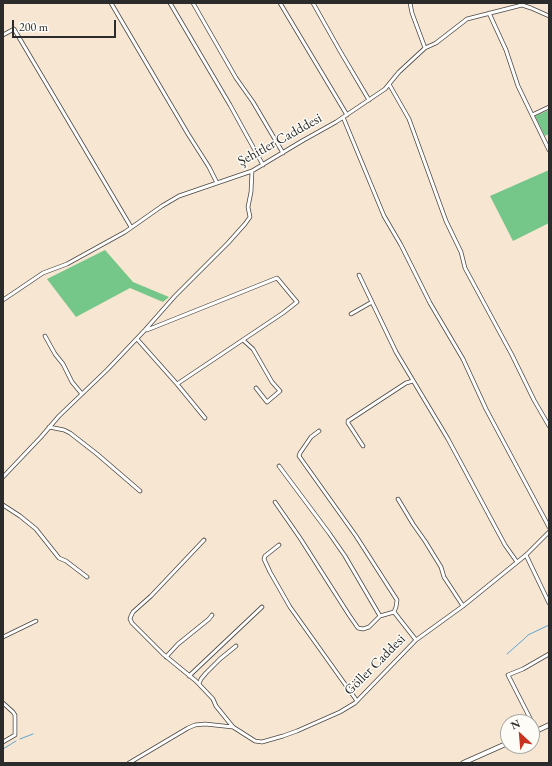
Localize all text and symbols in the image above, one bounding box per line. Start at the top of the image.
scale bar [14,12,118,38]
text: 200 m [19,19,48,35]
street label: Şehitler Cadddesi [235,110,325,170]
street label: Göller Caddesi [341,631,409,699]
north arrow [500,714,540,754]
text: N [508,716,522,732]

